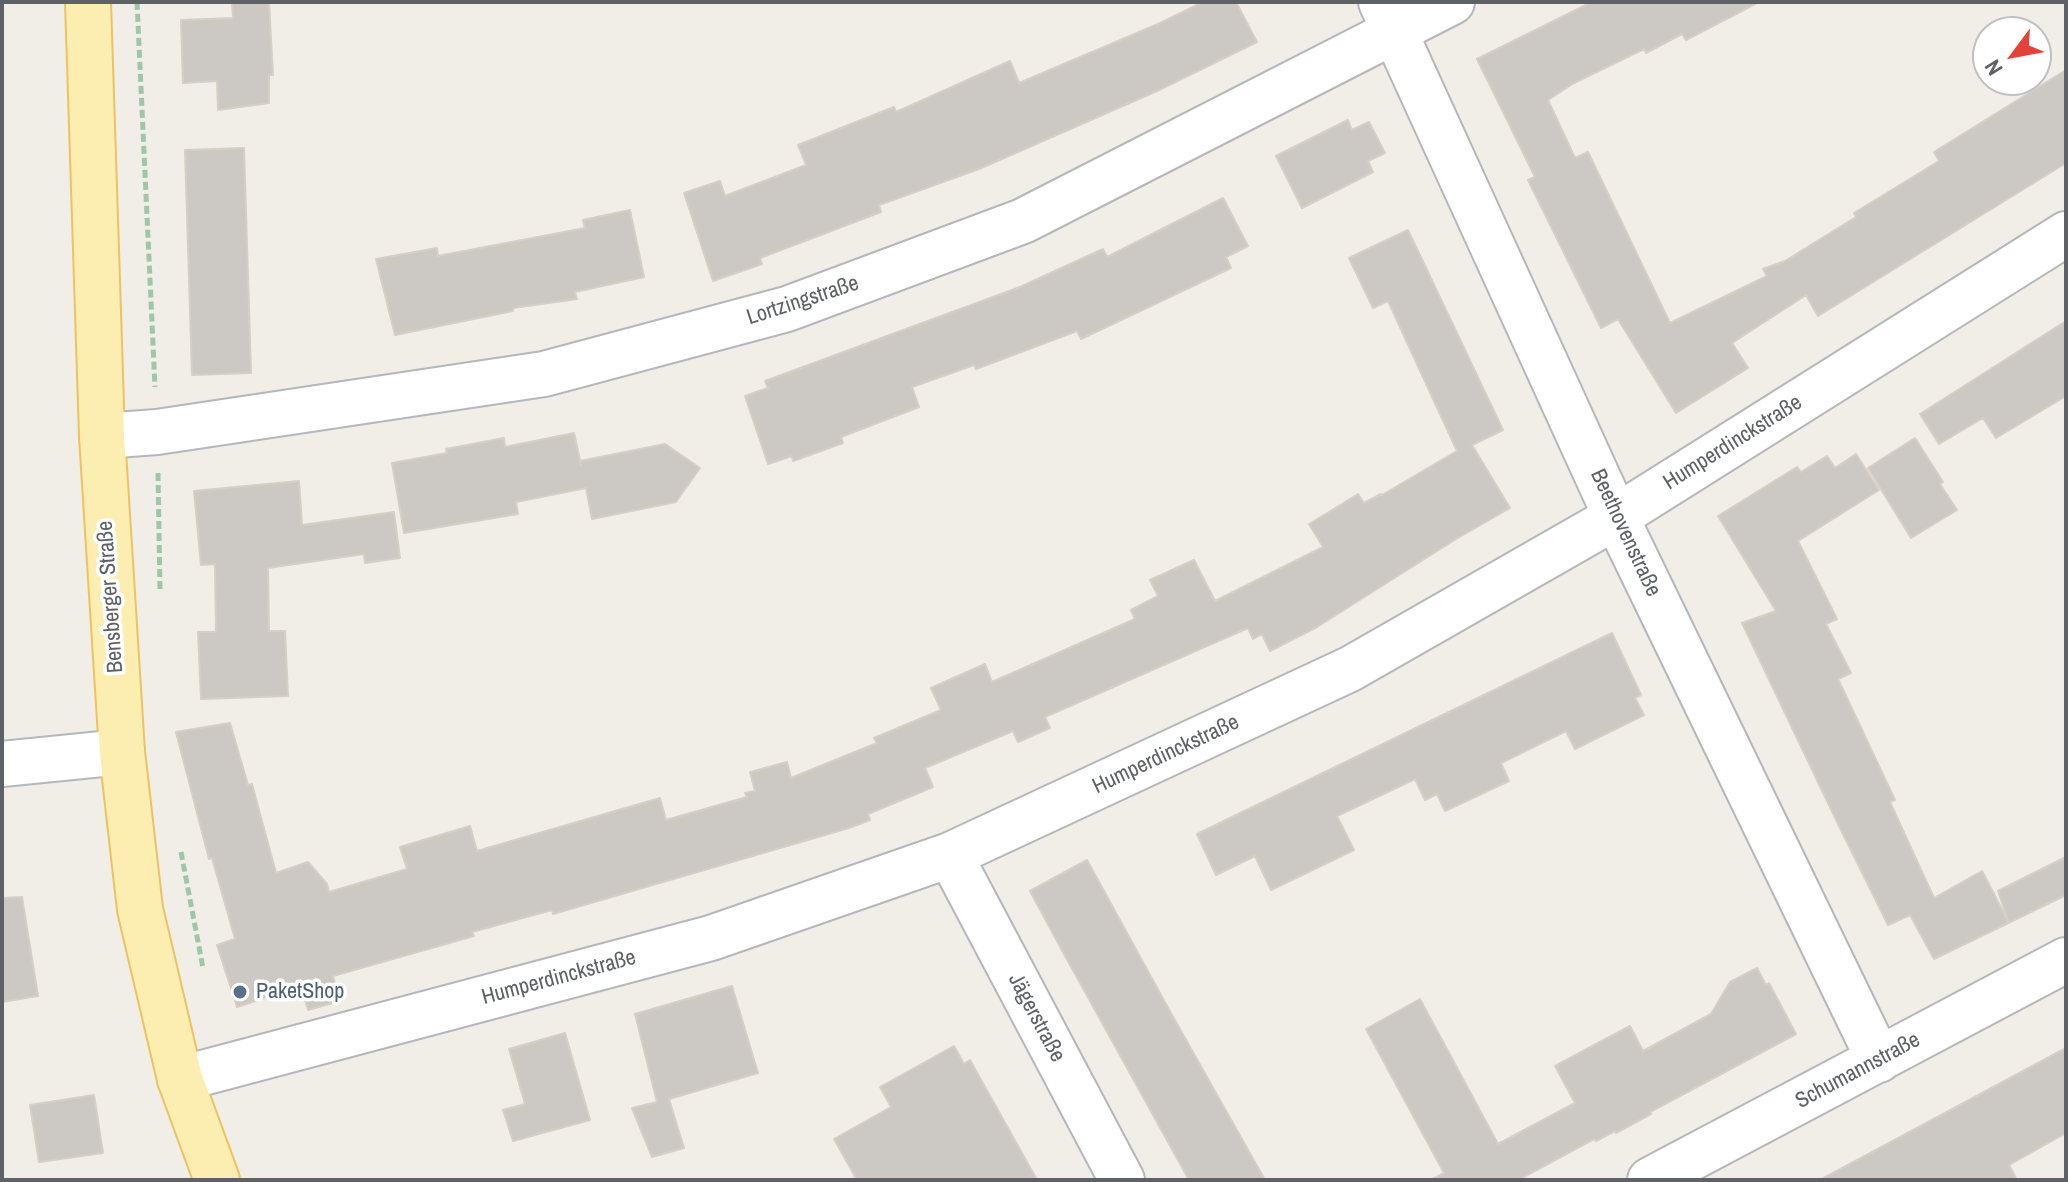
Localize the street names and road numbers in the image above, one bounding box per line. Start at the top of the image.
street label: Lortzingstraße [744,270,862,332]
street label: Humperdinckstraße [1659,390,1807,496]
street label: Beethovenstraße [1584,465,1666,601]
street label: Bensberger Straße [93,520,129,674]
street label: Humperdinckstraße [1089,710,1243,800]
street label: Humperdinckstraße [479,945,639,1011]
street label: Jägerstraße [1002,969,1070,1067]
street label: Schumannstraße [1791,1027,1925,1115]

